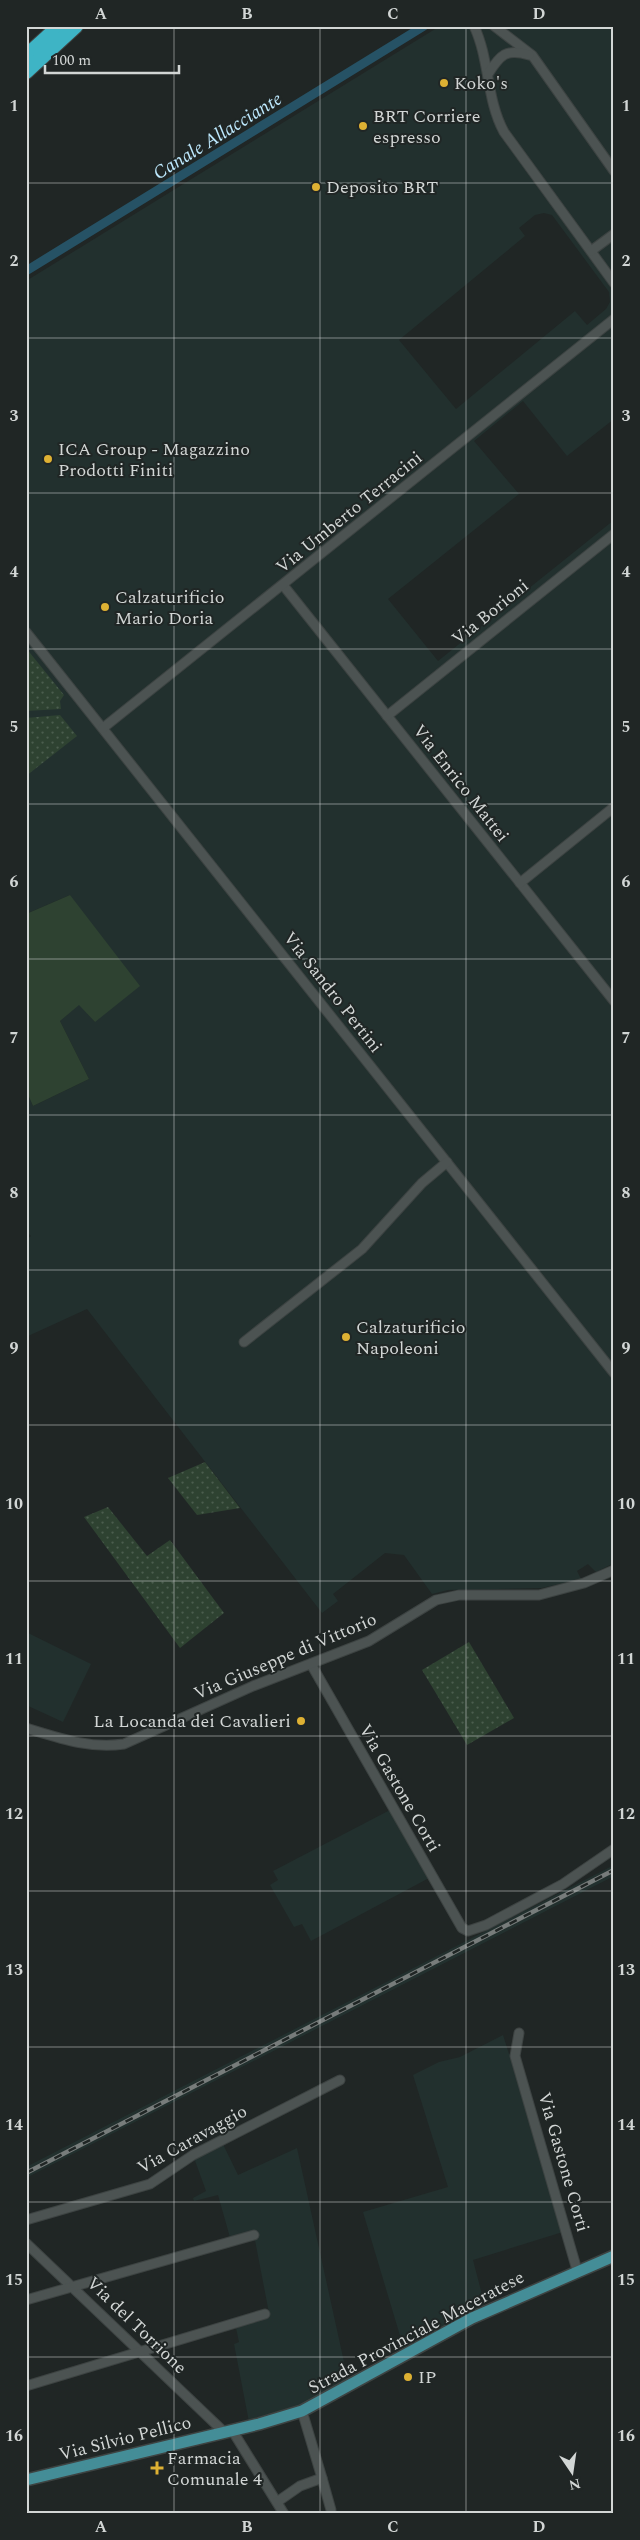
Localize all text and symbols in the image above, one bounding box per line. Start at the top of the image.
text: A [95,2,108,26]
text: B [241,2,253,26]
text: C [387,2,399,26]
text: D [533,2,546,26]
scale bar [45,42,179,74]
text: 100 m [52,49,91,72]
place label: Koko's [454,70,508,97]
marker: Koko's [438,77,450,89]
water label: Canale Allacciante [147,85,288,188]
text: 1 [10,94,18,118]
text: 1 [622,94,630,118]
place label: BRT Corriere espresso [373,103,480,151]
marker: BRT Corriere espresso [357,120,369,132]
place label: Deposito BRT [326,174,438,201]
marker: Deposito BRT [310,181,322,193]
text: 2 [10,249,19,273]
text: 2 [622,249,631,273]
text: 3 [10,404,19,428]
text: 3 [622,404,631,428]
place label: ICA Group - Magazzino Prodotti Finiti [58,436,250,484]
street label: Via Umberto Terracini [270,445,428,580]
marker: ICA Group - Magazzino Prodotti Finiti [42,453,54,465]
text: 4 [10,560,19,584]
text: 4 [622,560,631,584]
street label: Via Borioni [446,573,535,652]
place label: Calzaturificio Mario Doria [115,584,225,632]
marker: Calzaturificio Mario Doria [99,601,111,613]
text: 5 [10,715,18,739]
text: 5 [622,715,630,739]
street label: Via Enrico Mattei [406,719,515,848]
text: 6 [10,870,19,894]
text: 6 [622,870,631,894]
street label: Via Sandro Pertini [276,926,389,1059]
text: 7 [10,1026,19,1050]
text: 7 [622,1026,631,1050]
text: 8 [10,1181,19,1205]
text: 8 [622,1181,631,1205]
place label: Calzaturificio Napoleoni [356,1314,466,1362]
marker: Calzaturificio Napoleoni [340,1331,352,1343]
text: 9 [10,1336,19,1360]
text: 9 [622,1336,631,1360]
text: 10 [5,1492,23,1516]
text: 10 [617,1492,635,1516]
street label: Via Giuseppe di Vittorio [190,1606,381,1707]
text: 11 [5,1647,23,1671]
text: 11 [617,1647,635,1671]
place label: La Locanda dei Cavalieri [93,1708,291,1735]
marker: La Locanda dei Cavalieri [295,1715,307,1727]
street label: Via Gastone Corti [352,1719,447,1857]
text: 12 [5,1802,23,1826]
text: 12 [617,1802,635,1826]
text: 13 [5,1958,23,1982]
text: 13 [617,1958,635,1982]
street label: Via Gastone Corti [531,2089,596,2235]
street label: Via Caravaggio [132,2098,252,2181]
text: 14 [5,2113,23,2137]
text: 14 [617,2113,635,2137]
street label: Strada Provinciale Maceratese [303,2264,529,2401]
text: 15 [5,2268,23,2292]
text: 15 [617,2268,635,2292]
street label: Via del Torrione [80,2270,193,2380]
place label: IP [418,2364,437,2391]
marker: IP [402,2371,414,2383]
street label: Via Silvio Pellico [56,2409,194,2468]
text: 16 [5,2424,23,2448]
text: 16 [617,2424,635,2448]
place label: Farmacia Comunale 4 [167,2445,262,2493]
north arrow [548,2448,598,2498]
marker: Farmacia Comunale 4 [151,2462,163,2474]
text: N [567,2473,583,2496]
text: A [95,2515,108,2539]
text: B [241,2515,253,2539]
text: C [387,2515,399,2539]
text: D [533,2515,546,2539]

